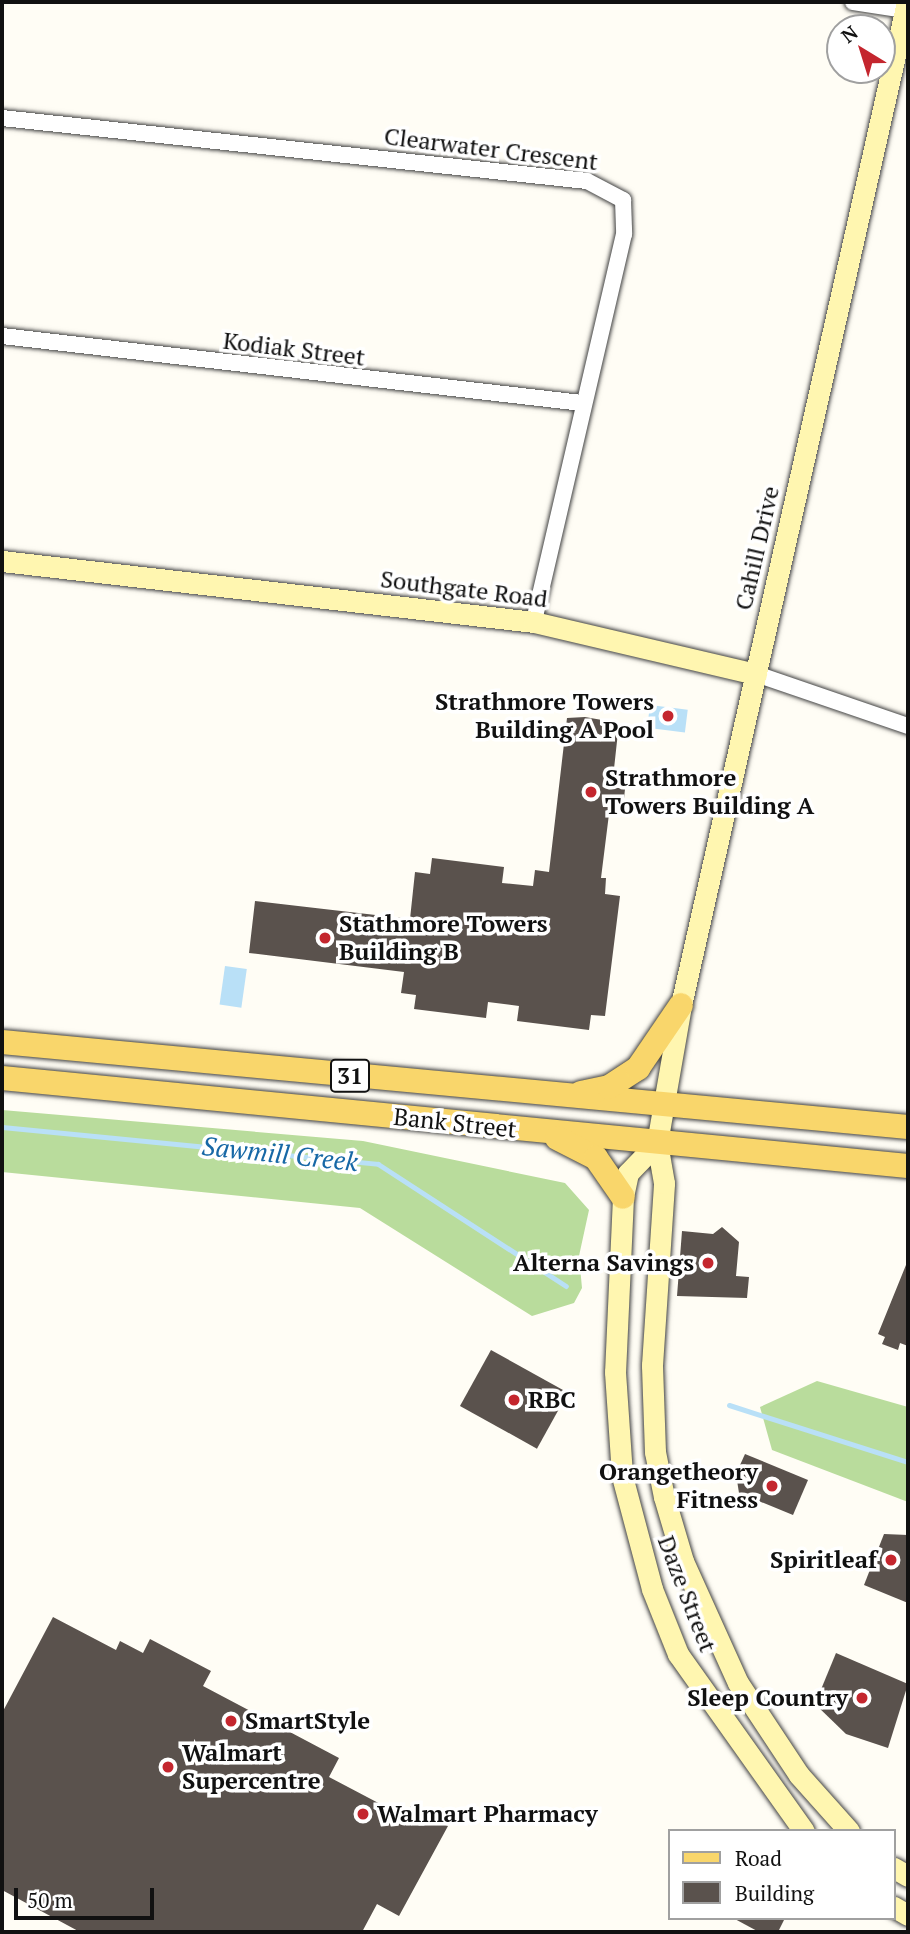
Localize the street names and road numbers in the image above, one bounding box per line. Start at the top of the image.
street label: Clearwater Crescent [383,122,599,176]
street label: Kodiak Street [222,326,366,372]
street label: Cahill Drive [729,483,785,613]
street label: Southgate Road [379,564,549,614]
road number: 31 [329,1056,371,1096]
street label: Bank Street [392,1102,518,1144]
street label: Daze Street [652,1532,722,1656]

